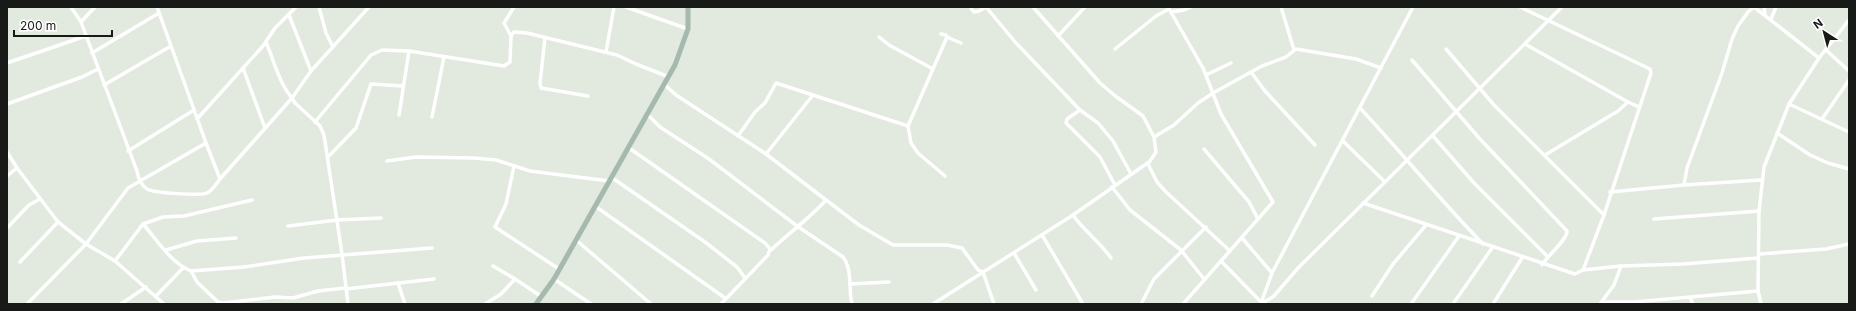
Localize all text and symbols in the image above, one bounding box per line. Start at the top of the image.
scale bar [14,12,112,38]
north arrow [1804,12,1844,52]
text: N [1811,16,1826,32]
text: 200 m [20,18,56,33]

